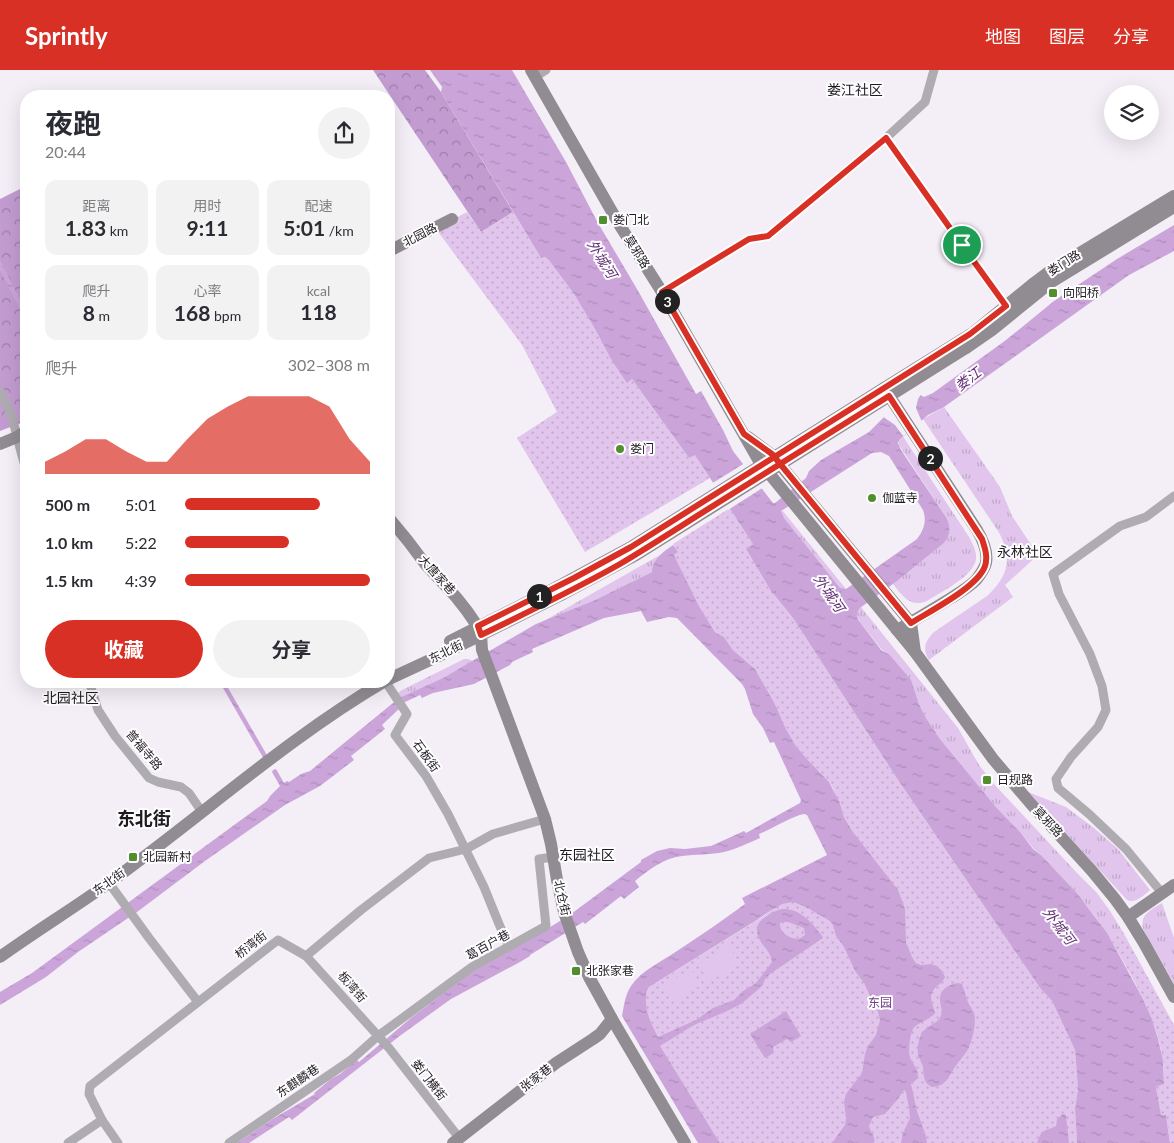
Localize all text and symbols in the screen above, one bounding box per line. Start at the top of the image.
text: Sprintly [25,21,108,50]
text: 地图 [985,25,1021,47]
text: 图层 [1049,25,1085,47]
text: 分享 [1113,25,1149,47]
district label: 娄江社区 [827,81,883,98]
map controls [1104,85,1159,140]
button: layers [1104,85,1159,140]
text: 夜跑 [45,106,101,140]
button: share [318,107,370,159]
text: 20:44 [45,142,86,161]
text: 距离 [83,197,111,214]
text: 用时 [194,197,222,214]
text: 配速 [305,197,333,214]
place label: 娄门北 [613,212,649,227]
marker: 娄门北 [597,214,609,226]
text: 1.83 [65,215,106,240]
text: 9:11 [187,215,228,240]
text: 5:01 [283,215,325,240]
street label: 北园路 [400,220,439,249]
text: km [106,222,128,239]
text: /km [325,222,354,239]
pin [941,224,983,266]
icon: arrive [948,231,976,259]
street label: 莫邪路 [622,232,653,271]
water label: 外城河 [584,236,622,284]
street label: 娄门路 [1044,247,1083,278]
text: 爬升 [83,282,111,299]
text: 心率 [194,282,222,299]
text: kcal [307,282,330,299]
place label: 向阳桥 [1063,285,1099,300]
marker: 向阳桥 [1047,287,1059,299]
pin: 3 [654,288,680,314]
text: 3 [663,293,672,310]
text: 118 [300,299,337,324]
text: 8 [83,300,95,325]
text: 168 [174,300,210,325]
text: m [95,307,110,324]
text: bpm [210,307,241,324]
text: 302–308 m [288,355,370,374]
text: 爬升 [45,358,77,377]
water label: 娄江 [951,362,986,394]
place label: 娄门 [630,441,654,456]
marker: 娄门 [614,443,626,455]
pin: 2 [918,446,942,470]
text: 2 [926,450,935,467]
place label: 伽蓝寺 [882,490,918,505]
marker: 伽蓝寺 [866,492,878,504]
text: 500 m [45,495,90,514]
text: 5:01 [125,495,157,514]
text: 1.0 km [45,533,93,552]
text: 5:22 [125,533,157,552]
district label: 永林社区 [997,543,1053,560]
street label: 大唐家巷 [416,552,459,598]
text: 1.5 km [45,571,93,590]
text: 4:39 [125,571,157,590]
water label: 外城河 [811,571,850,617]
pin: 1 [526,584,552,608]
text: 1 [535,588,544,605]
button: 收藏 [45,620,203,678]
button: 分享 [213,620,370,678]
street label: 东北街 [426,637,465,666]
district label: 北园社区 [43,689,99,706]
street label: 普福寺路 [123,726,166,773]
street label: 石板街 [410,737,443,775]
place label: 日规路 [997,772,1033,787]
marker: 日规路 [981,774,993,786]
street label: 莫邪路 [1031,803,1066,840]
district label: 东北街 [117,807,171,829]
district label: 东园社区 [559,846,615,863]
place label: 北园新村 [143,849,192,864]
marker: 北园新村 [127,851,139,863]
street label: 东北街 [90,865,128,898]
street label: 北仓街 [551,879,574,917]
water label: 外城河 [1040,904,1081,950]
street label: 葛百户巷 [463,926,512,963]
street label: 桥湾街 [232,928,269,962]
place label: 北张家巷 [586,963,634,978]
marker: 北张家巷 [570,965,582,977]
street label: 板湾街 [335,968,370,1005]
park label: 东园 [868,995,892,1010]
street label: 娄门横街 [409,1056,450,1103]
street label: 东麒麟巷 [274,1061,322,1100]
street label: 张家巷 [517,1061,555,1094]

